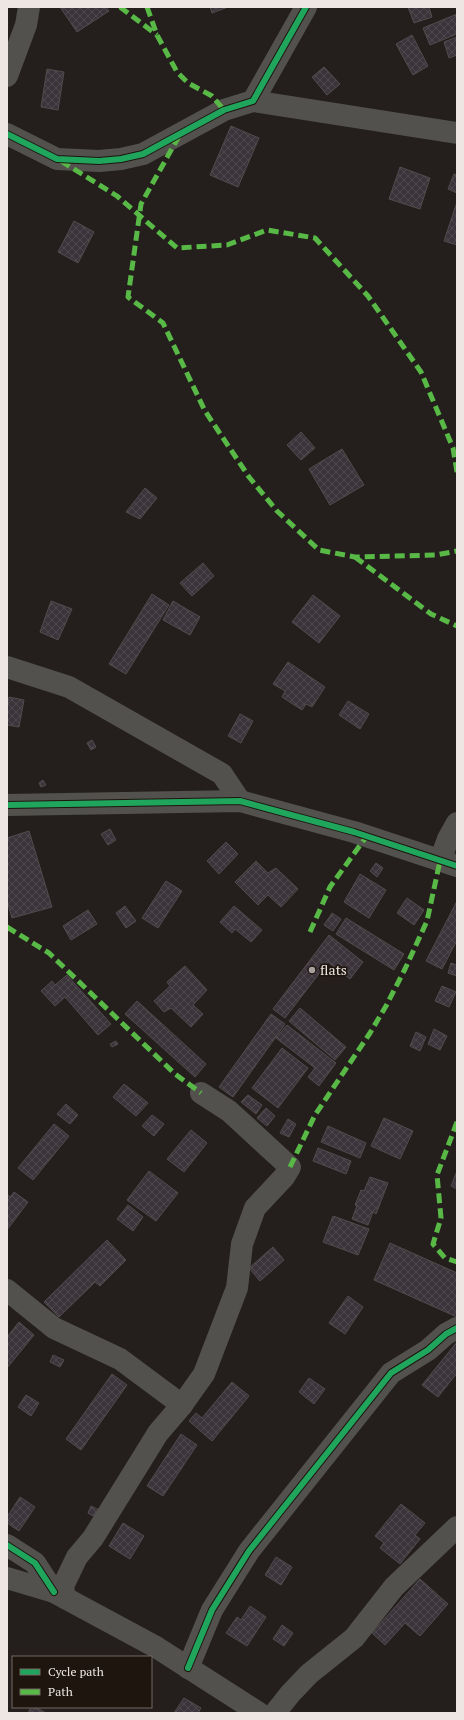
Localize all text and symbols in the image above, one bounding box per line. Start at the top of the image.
place label: flats [320,960,347,979]
marker: flats [307,965,317,975]
legend [12,1656,152,1708]
text: Cycle path [48,1664,104,1679]
text: Path [48,1684,73,1699]

